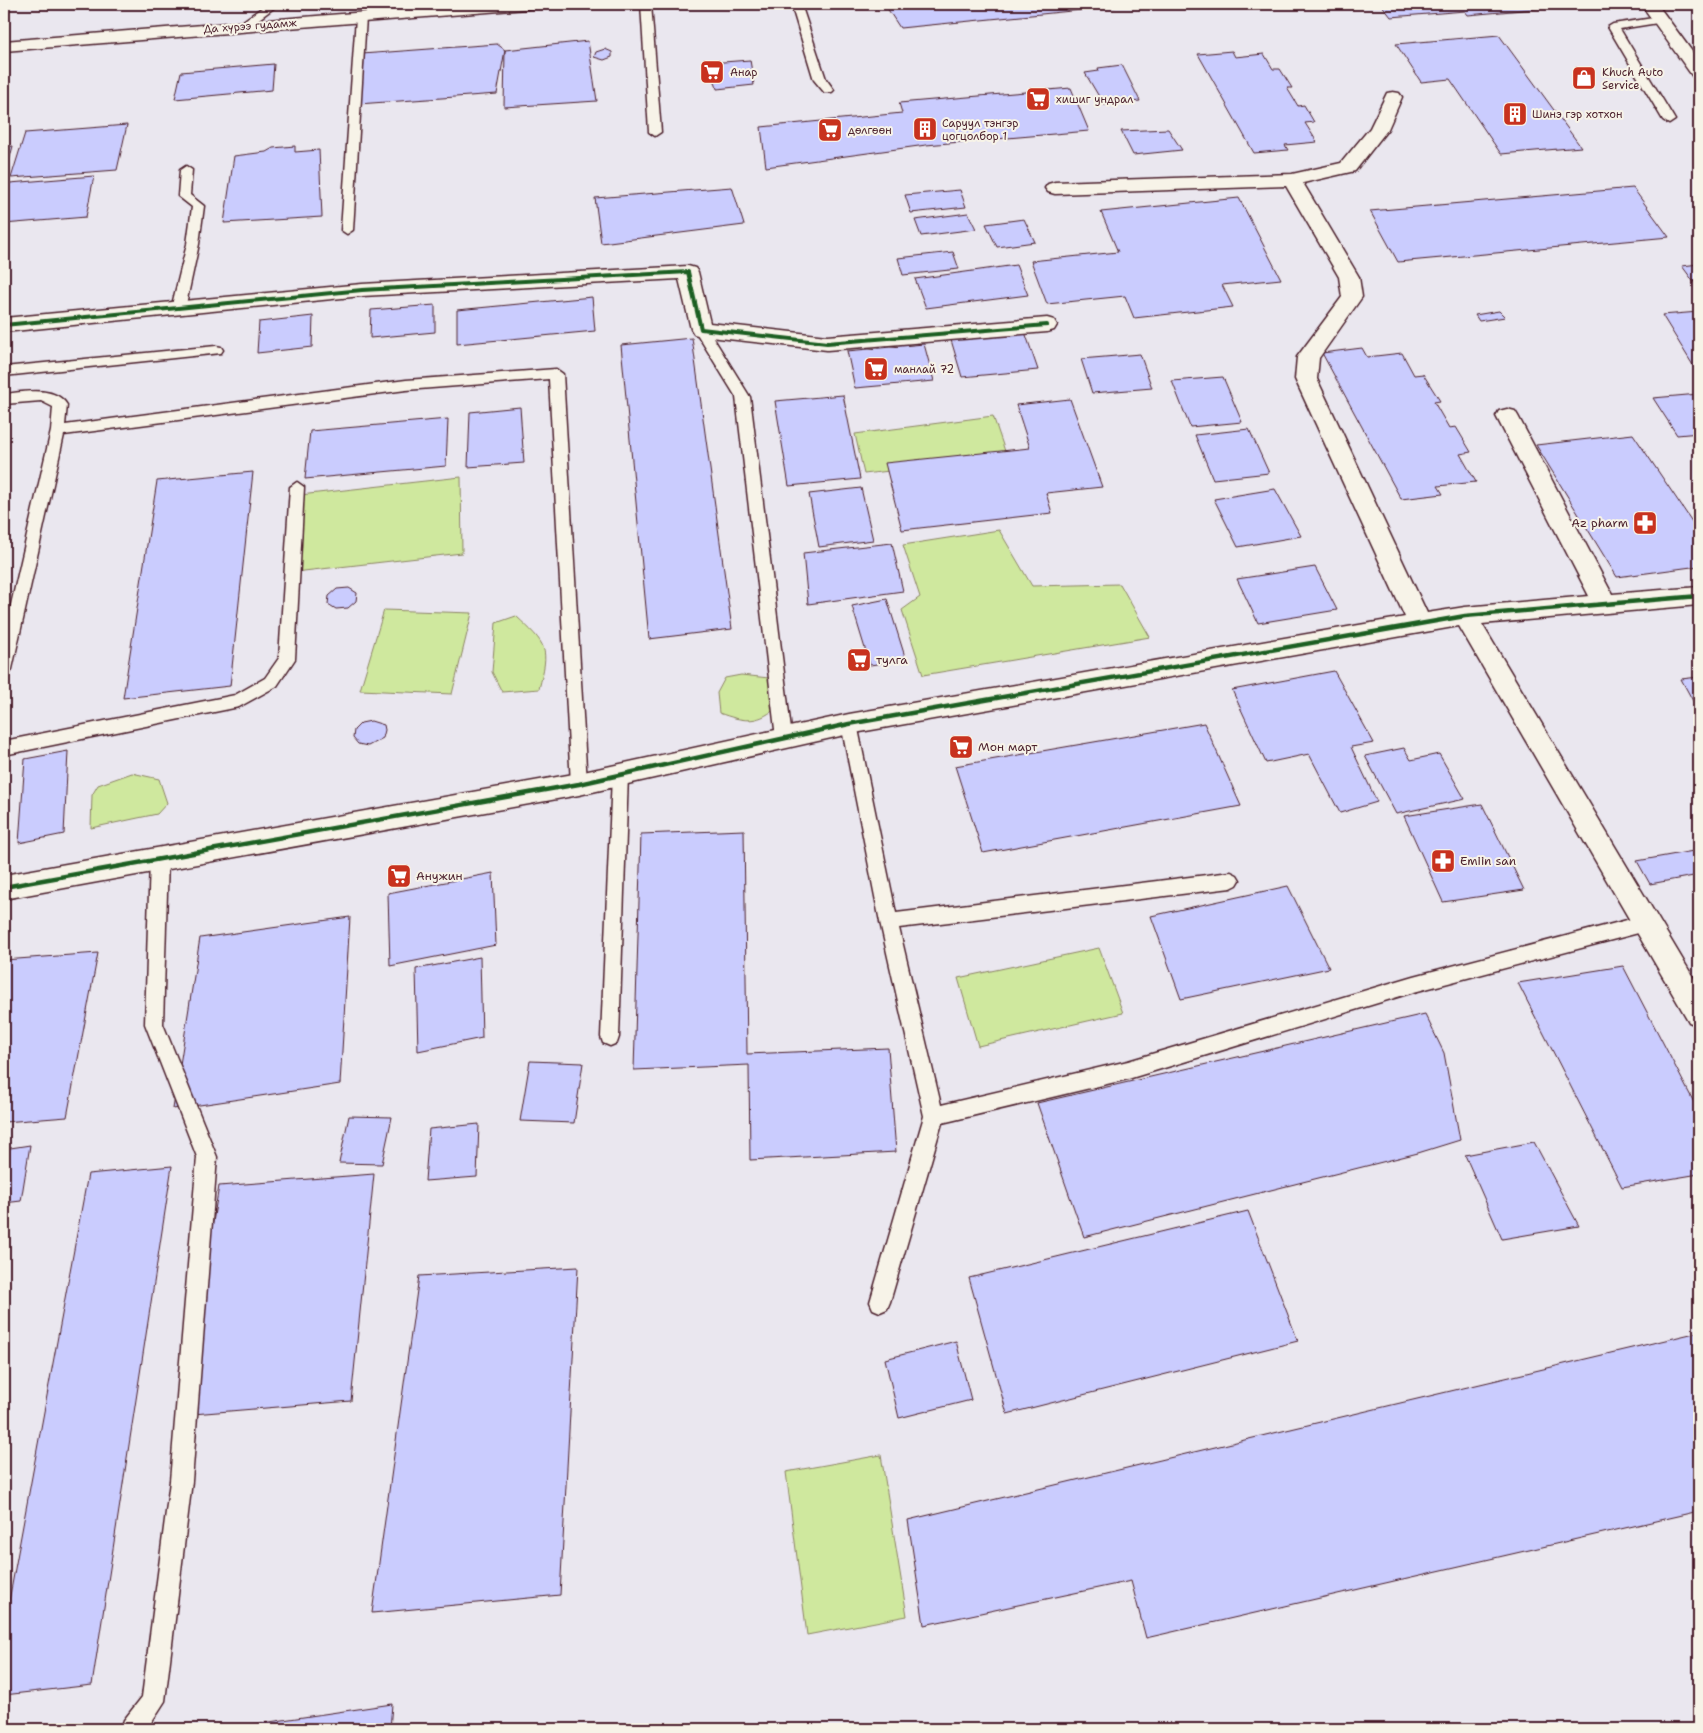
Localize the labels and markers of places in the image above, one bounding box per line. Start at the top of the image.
supermarket icon: Анар [699,59,725,85]
place label: Анар [730,65,757,80]
shop icon: Khuch Auto Service [1571,65,1597,91]
place label: Khuch Auto Service [1602,65,1664,93]
supermarket icon: хишиг ундрал [1025,86,1051,112]
place label: хишиг ундрал [1056,92,1133,107]
building icon: Шинэ гэр хотхон [1502,101,1528,127]
place label: Шинэ гэр хотхон [1532,107,1622,122]
building icon: Саруул тэнгэр цогцолбор 1 [912,116,938,142]
place label: Саруул тэнгэр цогцолбор 1 [942,116,1019,144]
supermarket icon: дөлгөөн [817,117,843,143]
place label: дөлгөөн [848,123,892,138]
supermarket icon: манлай 72 [863,356,889,382]
place label: манлай 72 [894,362,954,377]
pharmacy icon: Az pharm [1632,510,1658,536]
place label: Az pharm [1571,515,1628,531]
supermarket icon: тулга [846,647,872,673]
place label: тулга [876,652,908,668]
supermarket icon: Мон март [948,734,974,760]
place label: Мон март [978,739,1038,755]
pharmacy icon: Emiin san [1430,848,1456,874]
place label: Emiin san [1460,853,1516,869]
supermarket icon: Анужин [386,863,412,889]
place label: Анужин [416,868,463,884]

